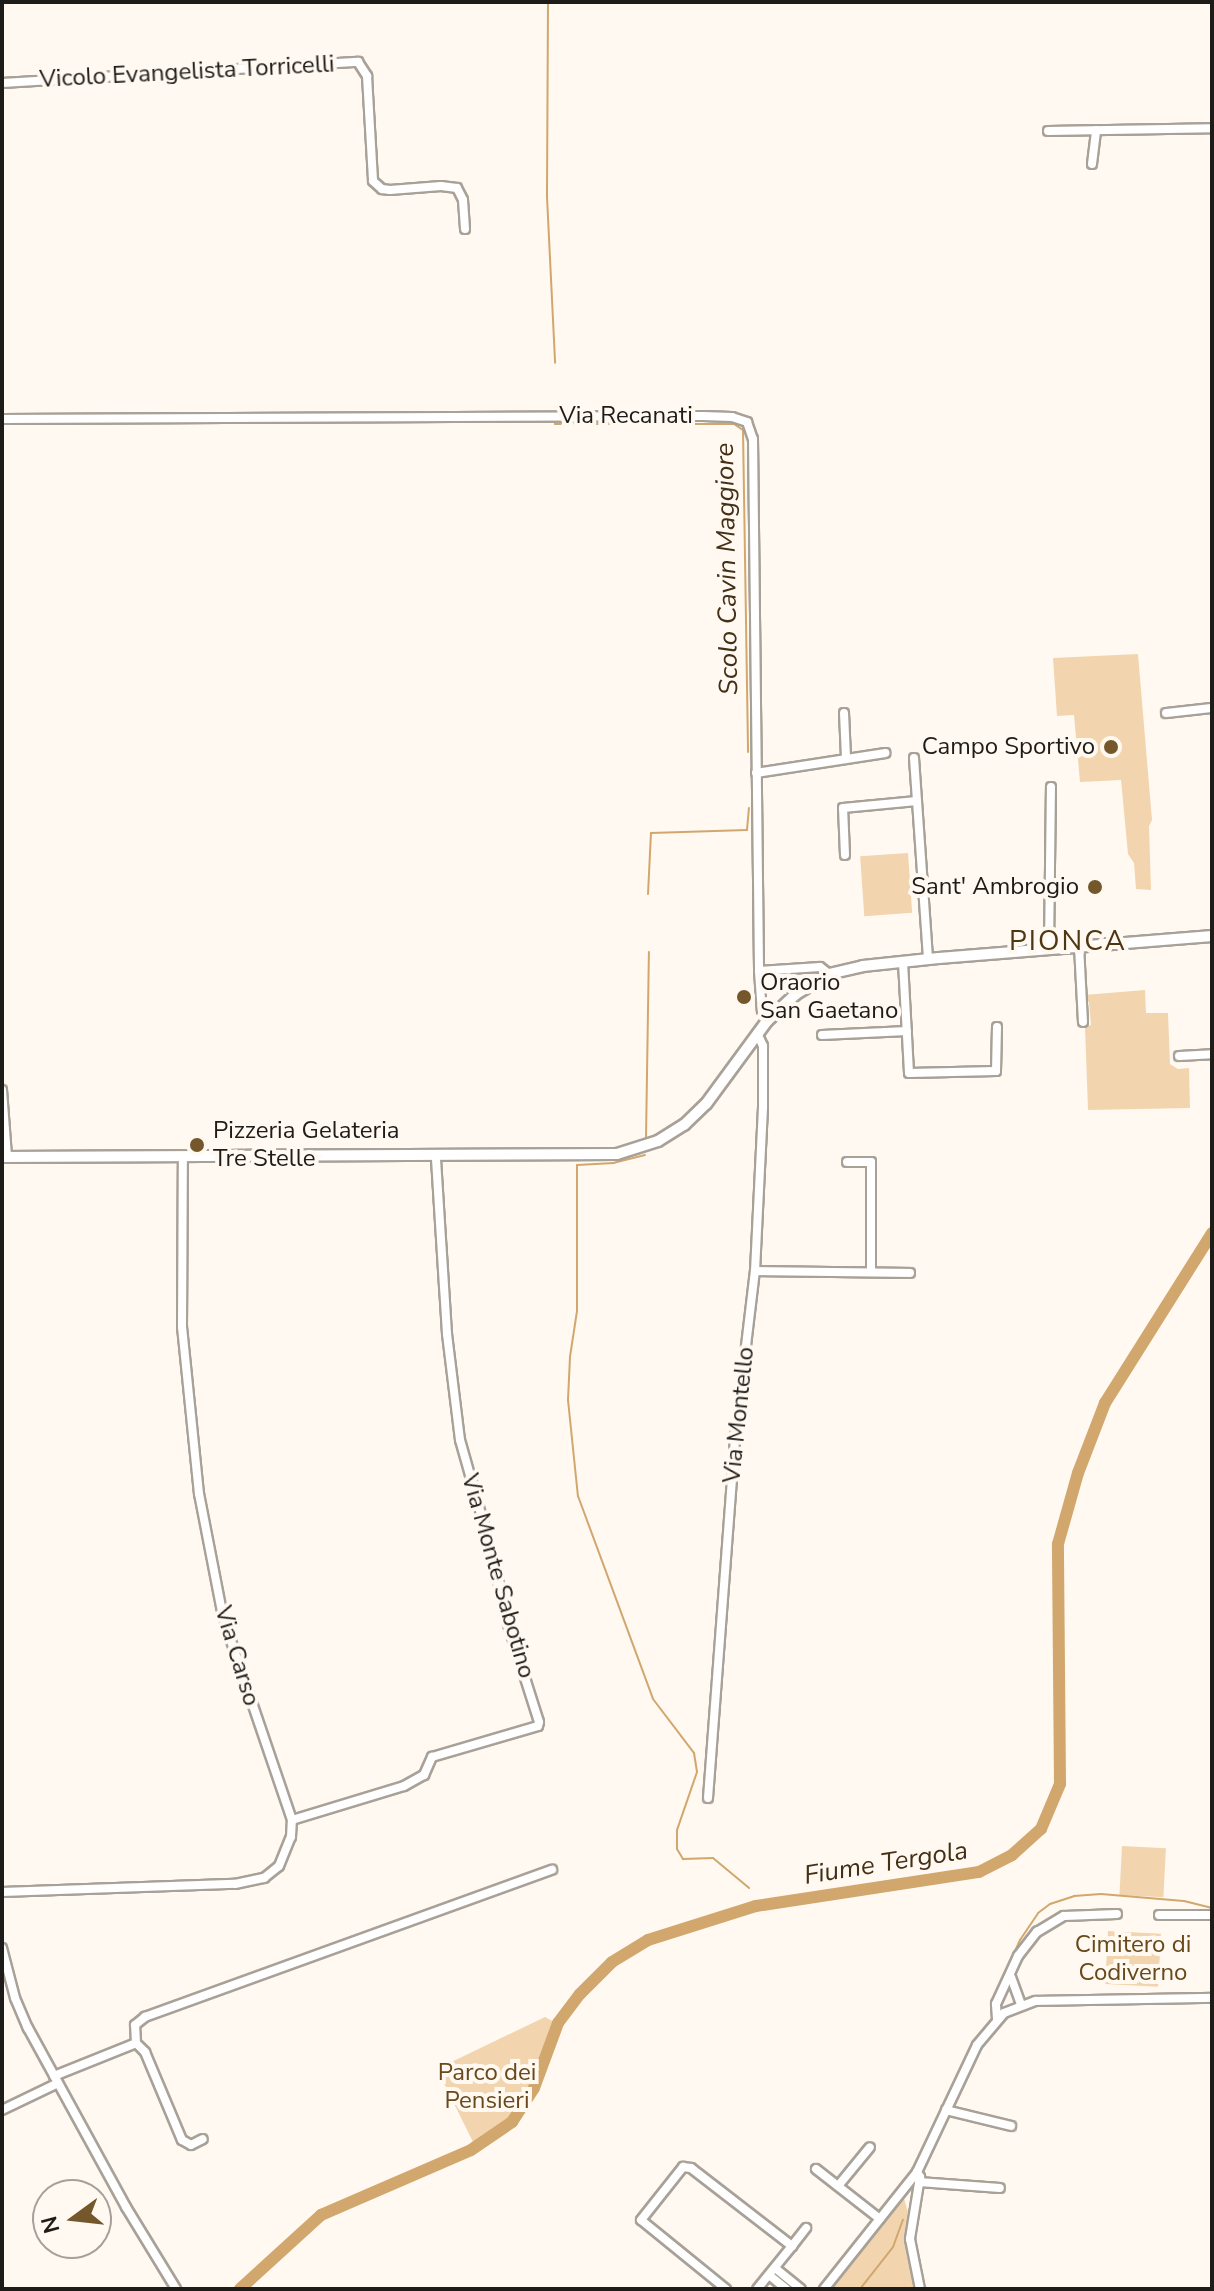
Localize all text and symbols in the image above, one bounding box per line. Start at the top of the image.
street label: Vicolo Evangelista Torricelli [39,50,335,94]
street label: Via Recanati [559,402,693,430]
water label: Scolo Cavin Maggiore [709,443,745,695]
place label: Campo Sportivo [922,733,1095,761]
marker: Campo Sportivo [1102,738,1120,756]
place label: Sant' Ambrogio [911,873,1079,901]
marker: Sant' Ambrogio [1086,878,1104,896]
district label: PIONCA [1009,924,1127,958]
place label: Oraorio San Gaetano [760,969,898,1025]
marker: Oraorio San Gaetano [735,988,753,1006]
place label: Pizzeria Gelateria Tre Stelle [213,1117,400,1173]
marker: Pizzeria Gelateria Tre Stelle [188,1136,206,1154]
street label: Via Montello [718,1345,760,1485]
street label: Via Monte Sabotino [455,1470,541,1682]
street label: Via Carso [208,1603,266,1709]
water label: Fiume Tergola [802,1835,970,1891]
park label: Cimitero di Codiverno [1075,1931,1191,1987]
park label: Parco dei Pensieri [438,2059,536,2115]
north arrow [32,2179,112,2259]
text: N [34,2213,67,2237]

